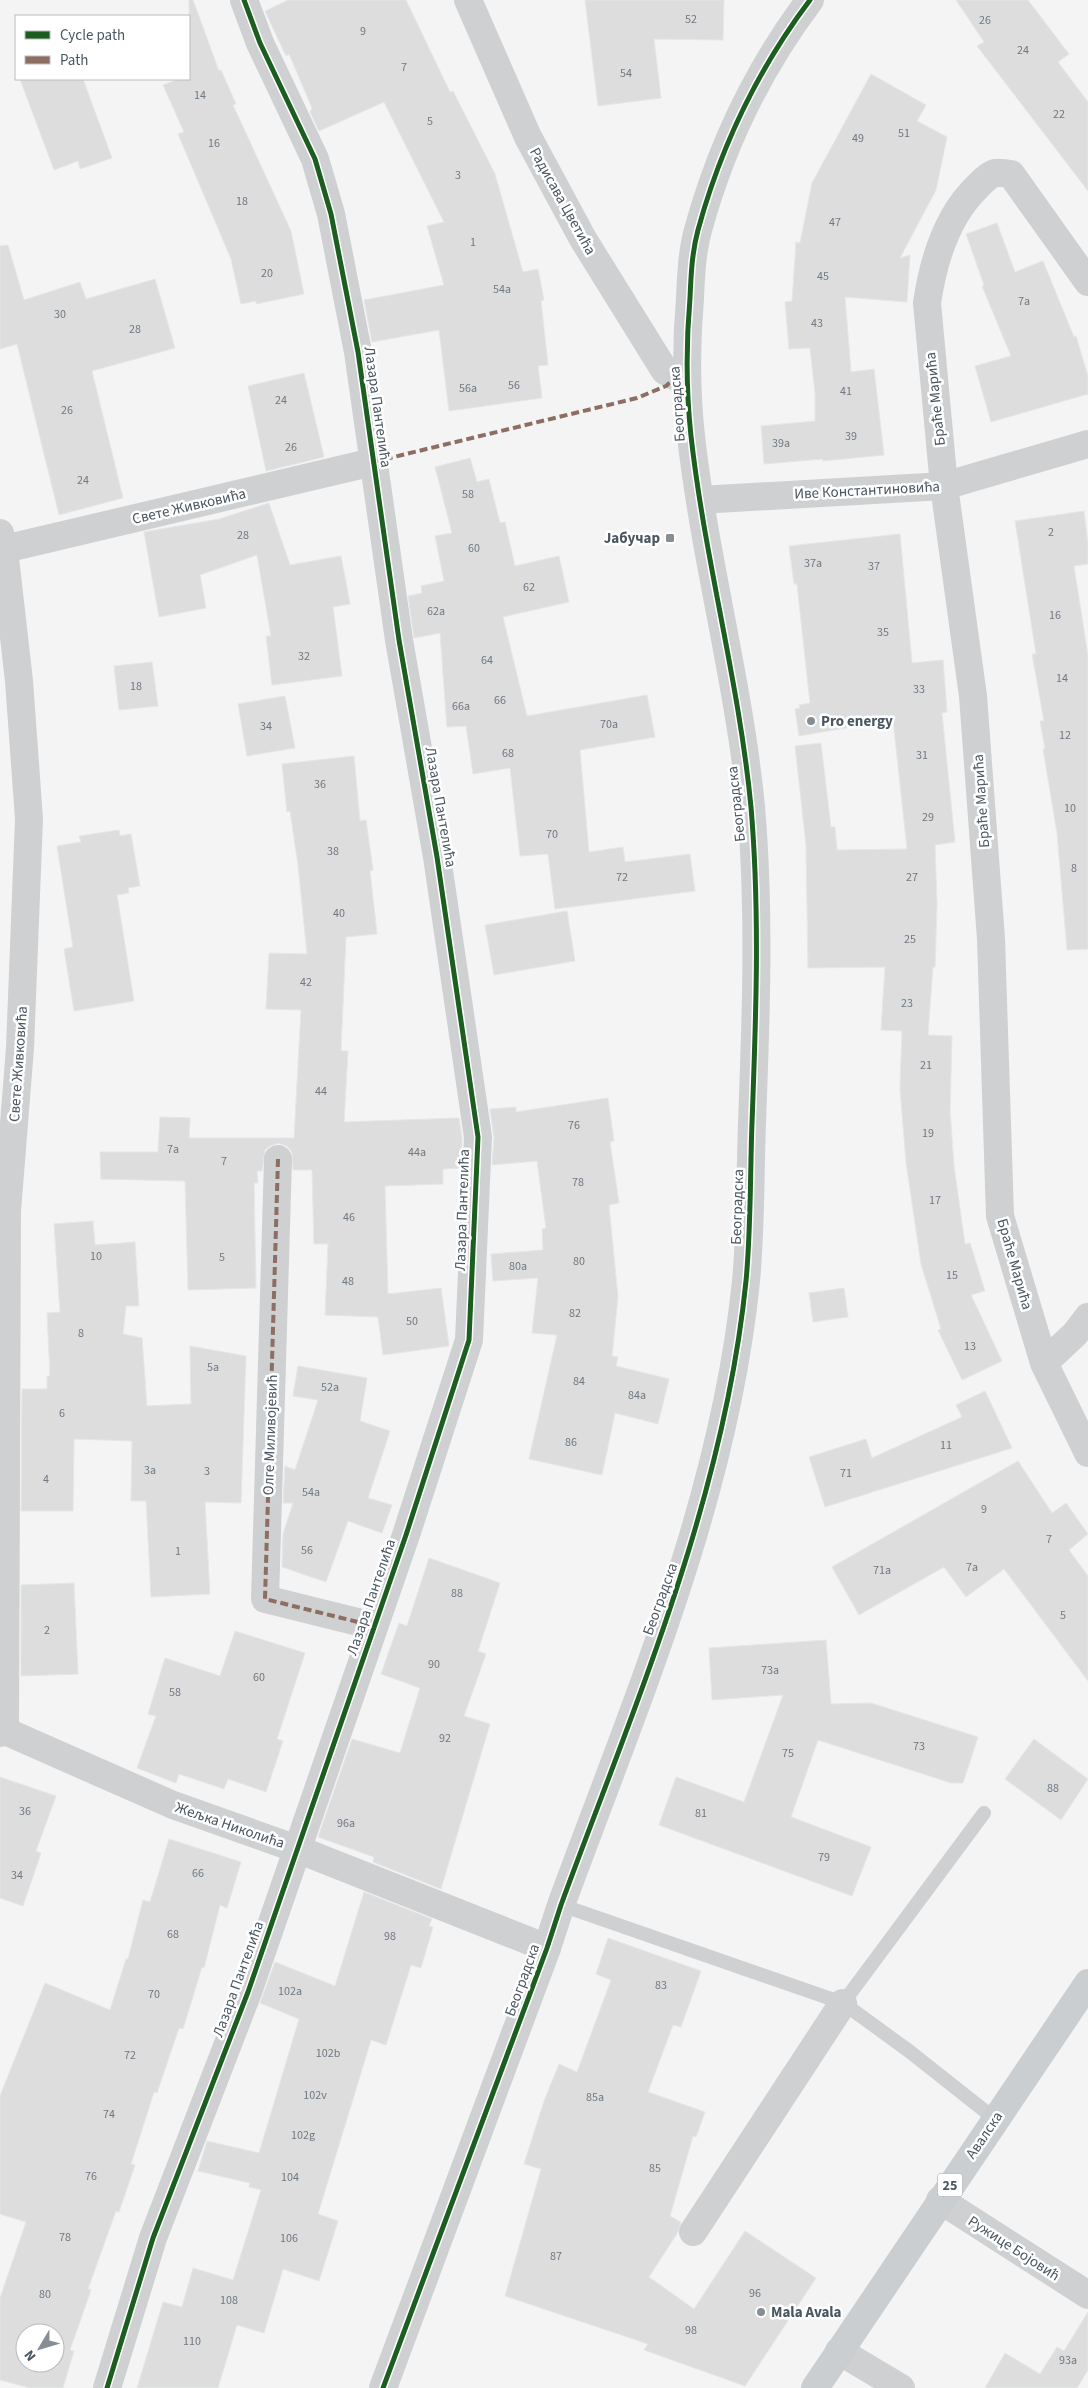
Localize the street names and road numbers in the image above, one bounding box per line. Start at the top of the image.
street label: Радисава Цветића [524,144,601,259]
street label: Лазара Пантелића [359,345,396,469]
street label: Браће Марића [920,351,951,447]
street label: Београдска [664,365,691,443]
street label: Иве Константиновића [794,476,940,505]
street label: Свете Живковића [130,483,248,530]
street label: Лазара Пантелића [420,745,461,869]
street label: Браће Марића [968,753,995,849]
street label: Београдска [722,765,751,843]
street label: Свете Живковића [4,1005,33,1123]
street label: Лазара Пантелића [450,1149,475,1271]
street label: Београдска [726,1169,749,1245]
street label: Браће Марића [991,1216,1038,1312]
street label: Олге Миливојевић [258,1374,283,1496]
street label: Лазара Пантелића [342,1536,401,1658]
street label: Београдска [638,1560,683,1638]
street label: Жељка Николића [172,1797,287,1854]
street label: Лазара Пантелића [208,1918,269,2040]
street label: Београдска [500,1941,545,2019]
street label: Авалска [961,2107,1008,2163]
road number: 25 [938,2174,962,2196]
street label: Ружице Бојовић [964,2211,1064,2286]

